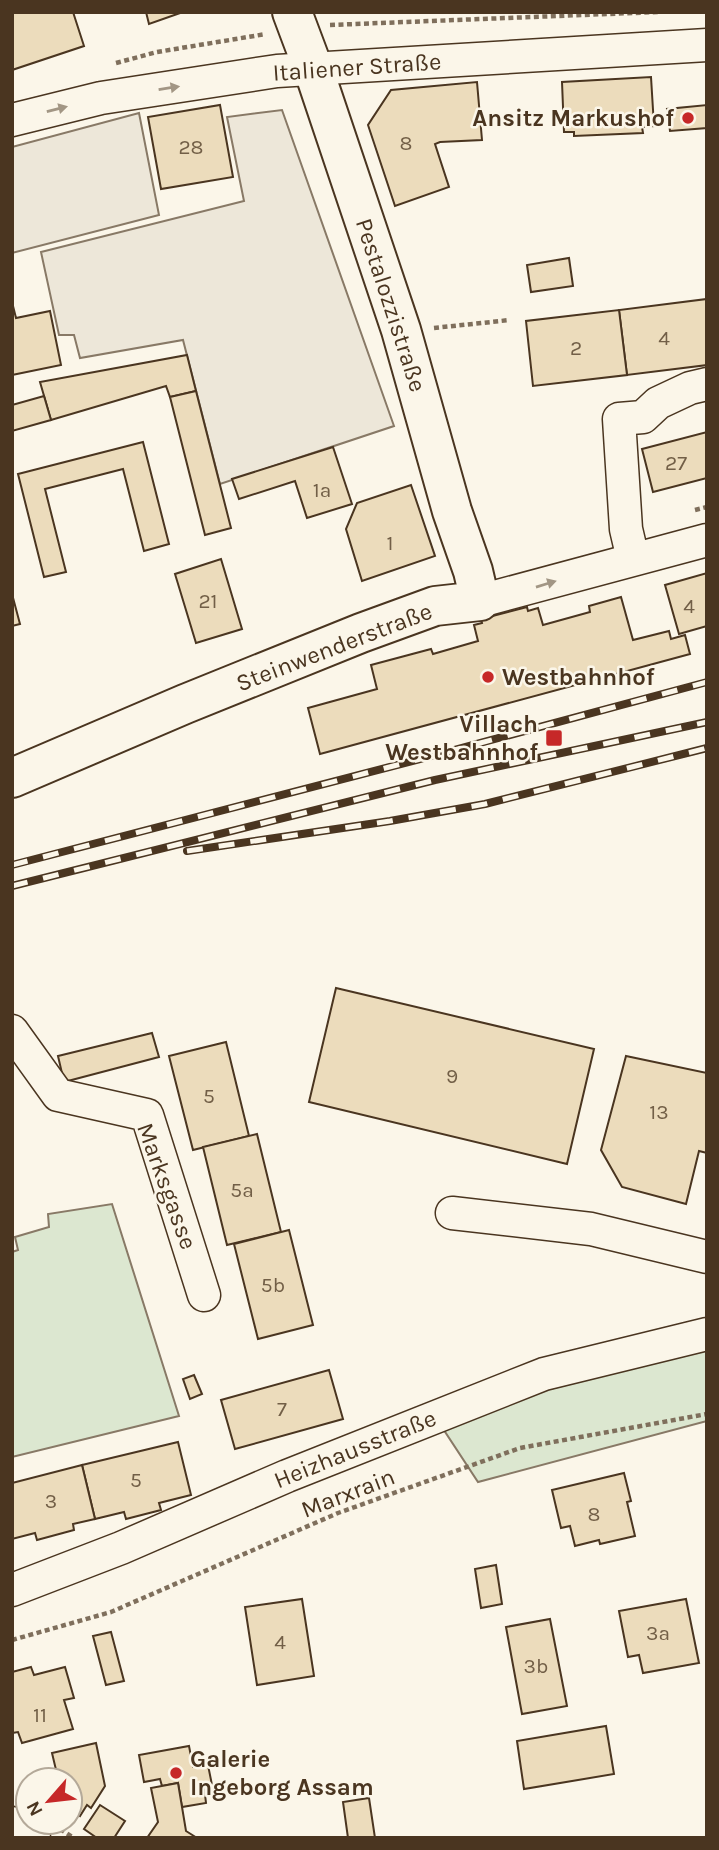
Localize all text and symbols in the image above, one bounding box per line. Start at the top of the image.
street label: Italiener Straße [272,47,442,87]
one-way arrow [158,82,180,93]
one-way arrow [46,103,68,114]
place label: Ansitz Markushof [472,104,674,132]
marker: Ansitz Markushof [680,110,696,126]
house number: 8 [400,131,412,155]
house number: 28 [178,135,204,159]
street label: Pestalozzistraße [350,215,432,395]
house number: 4 [658,326,670,350]
house number: 2 [570,336,582,360]
house number: 27 [665,451,687,475]
house number: 1a [313,478,331,502]
house number: 1 [387,531,393,555]
one-way arrow [535,578,556,588]
house number: 21 [198,589,218,613]
house number: 4 [683,594,695,618]
street label: Steinwenderstraße [232,597,436,697]
place label: Westbahnhof [502,663,655,691]
marker: Westbahnhof [480,669,496,685]
place label: Villach Westbahnhof [385,710,538,766]
marker: Villach Westbahnhof [544,728,564,748]
house number: 9 [446,1064,458,1088]
house number: 5 [203,1084,215,1108]
house number: 13 [649,1100,669,1124]
street label: Marksgasse [131,1119,203,1253]
house number: 5a [230,1178,254,1202]
house number: 5b [261,1273,285,1297]
house number: 7 [277,1397,287,1421]
street label: Heizhausstraße [270,1404,440,1494]
street label: Marxrain [297,1462,399,1524]
house number: 5 [130,1468,142,1492]
house number: 3 [45,1489,57,1513]
house number: 8 [588,1502,600,1526]
house number: 3a [646,1621,670,1645]
house number: 4 [274,1630,286,1654]
house number: 3b [524,1654,548,1678]
house number: 11 [33,1703,47,1727]
place label: Galerie Ingeborg Assam [190,1745,374,1801]
marker: Galerie Ingeborg Assam [168,1765,184,1781]
north arrow [14,1766,84,1836]
text: N [22,1797,48,1820]

